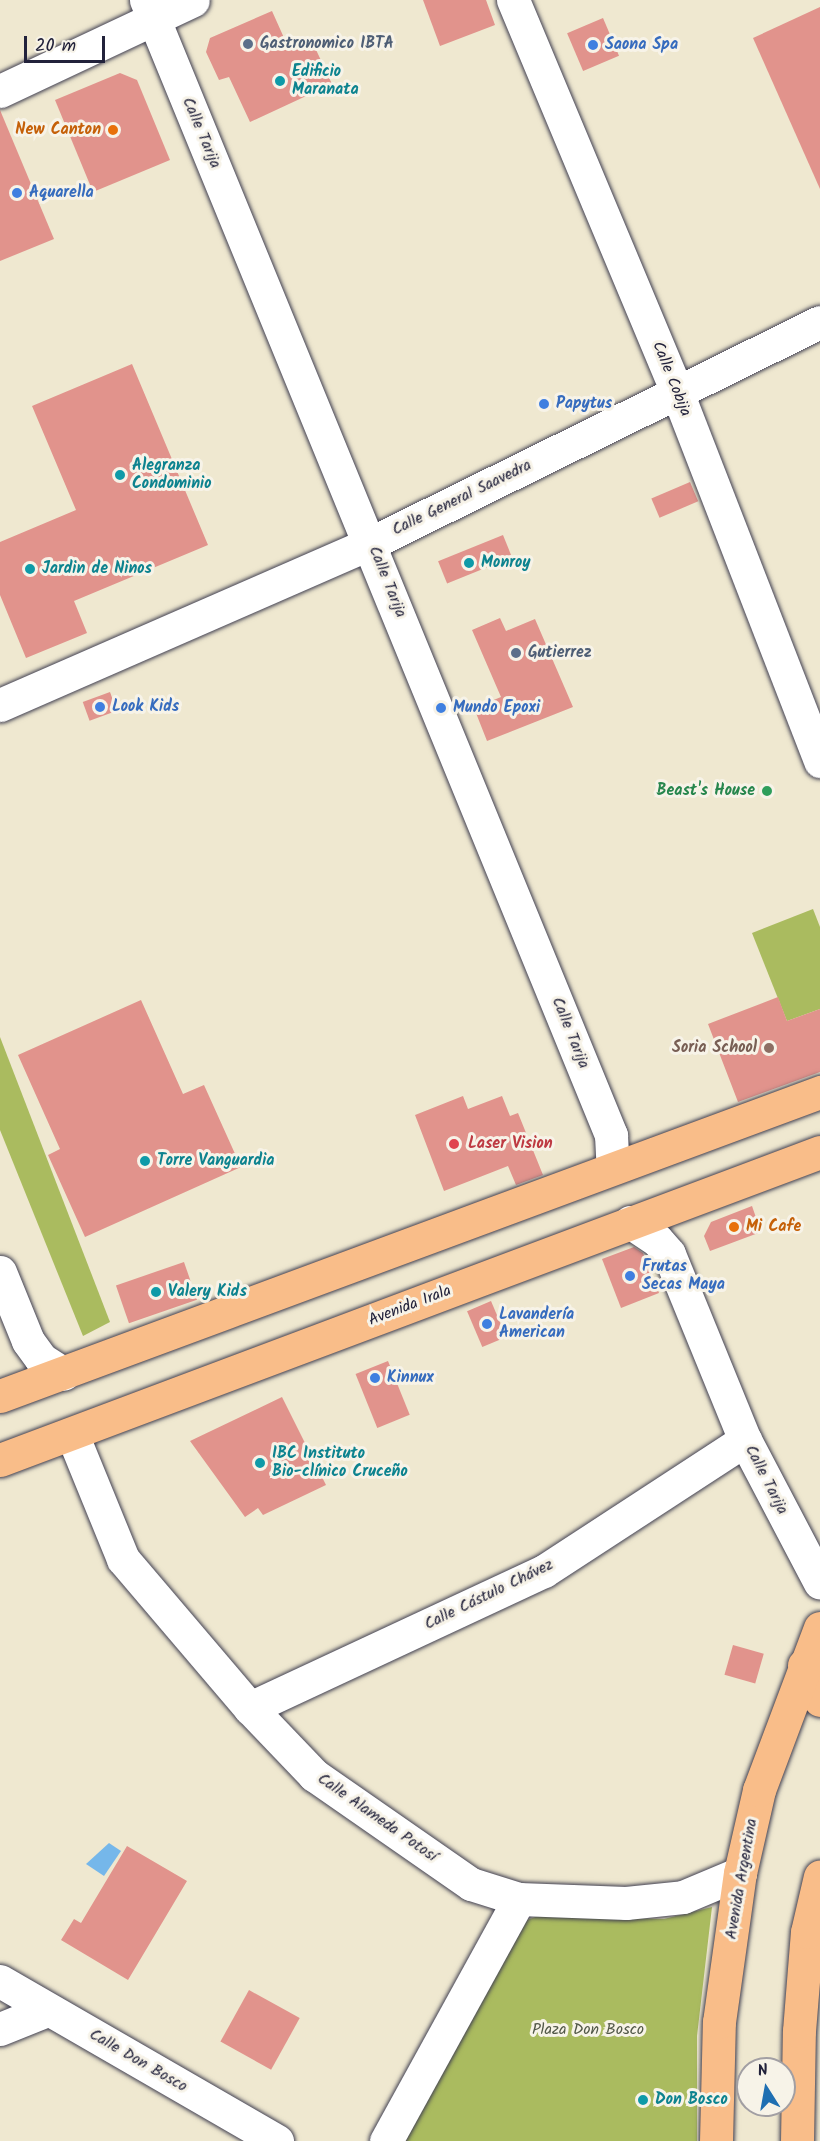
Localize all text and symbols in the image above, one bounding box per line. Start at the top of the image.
scale bar [27,24,108,62]
text: 20 m [35,32,76,61]
place label: Gastronomico IBTA [260,34,394,54]
place label: Saona Spa [605,35,678,55]
marker: Gastronomico IBTA [241,37,255,51]
marker: Saona Spa [586,38,600,52]
place label: Edificio Maranata [292,62,359,100]
marker: Edificio Maranata [273,74,287,88]
street label: Calle Tarija [177,95,225,171]
place label: New Canton [15,120,101,140]
marker: New Canton [106,123,120,137]
place label: Aquarella [29,183,94,203]
marker: Aquarella [10,186,24,200]
street label: Calle Cobija [647,339,695,419]
place label: Papytus [556,394,612,414]
marker: Papytus [537,397,551,411]
place label: Alegranza Condominio [132,456,212,494]
street label: Calle General Saavedra [389,456,535,540]
marker: Alegranza Condominio [113,468,127,482]
street label: Calle Tarija [364,544,410,620]
place label: Monroy [481,553,531,573]
marker: Monroy [462,556,476,570]
place label: Jardin de Ninos [42,559,152,579]
marker: Jardin de Ninos [23,562,37,576]
place label: Gutierrez [528,643,592,663]
marker: Gutierrez [509,646,523,660]
place label: Look Kids [112,697,179,717]
place label: Mundo Epoxi [453,698,540,718]
marker: Look Kids [93,700,107,714]
marker: Mundo Epoxi [434,701,448,715]
place label: Beast's House [656,781,755,801]
marker: Beast's House [760,784,774,798]
street label: Calle Tarija [547,995,593,1071]
place label: Soria School [672,1038,757,1058]
marker: Soria School [762,1041,776,1055]
place label: Laser Vision [468,1134,553,1154]
marker: Laser Vision [445,1135,463,1153]
place label: Torre Vanguardia [157,1151,274,1171]
marker: Torre Vanguardia [138,1154,152,1168]
place label: Mi Cafe [746,1217,801,1237]
marker: Mi Cafe [727,1220,741,1234]
place label: Frutas Secas Maya [642,1257,725,1295]
marker: Frutas Secas Maya [623,1269,637,1283]
street label: Avenida Irala [366,1281,454,1331]
place label: Valery Kids [168,1282,247,1302]
marker: Valery Kids [149,1285,163,1299]
place label: Lavandería American [499,1305,574,1343]
marker: Lavandería American [480,1317,494,1331]
place label: Kinnux [387,1368,434,1388]
marker: Kinnux [368,1371,382,1385]
street label: Calle Tarija [740,1442,792,1518]
place label: IBC Instituto Bio-clínico Cruceño [272,1444,408,1482]
marker: IBC Instituto Bio-clínico Cruceño [253,1456,267,1470]
street label: Calle Cástulo Chávez [422,1556,556,1634]
street label: Calle Alameda Potosí [314,1770,440,1866]
street label: Avenida Argentina [722,1817,762,1941]
park label: Plaza Don Bosco [532,2020,644,2040]
street label: Calle Don Bosco [86,2025,190,2097]
north arrow [736,2057,796,2117]
text: N [755,2058,770,2084]
place label: Don Bosco [655,2090,728,2110]
marker: Don Bosco [636,2093,650,2107]

